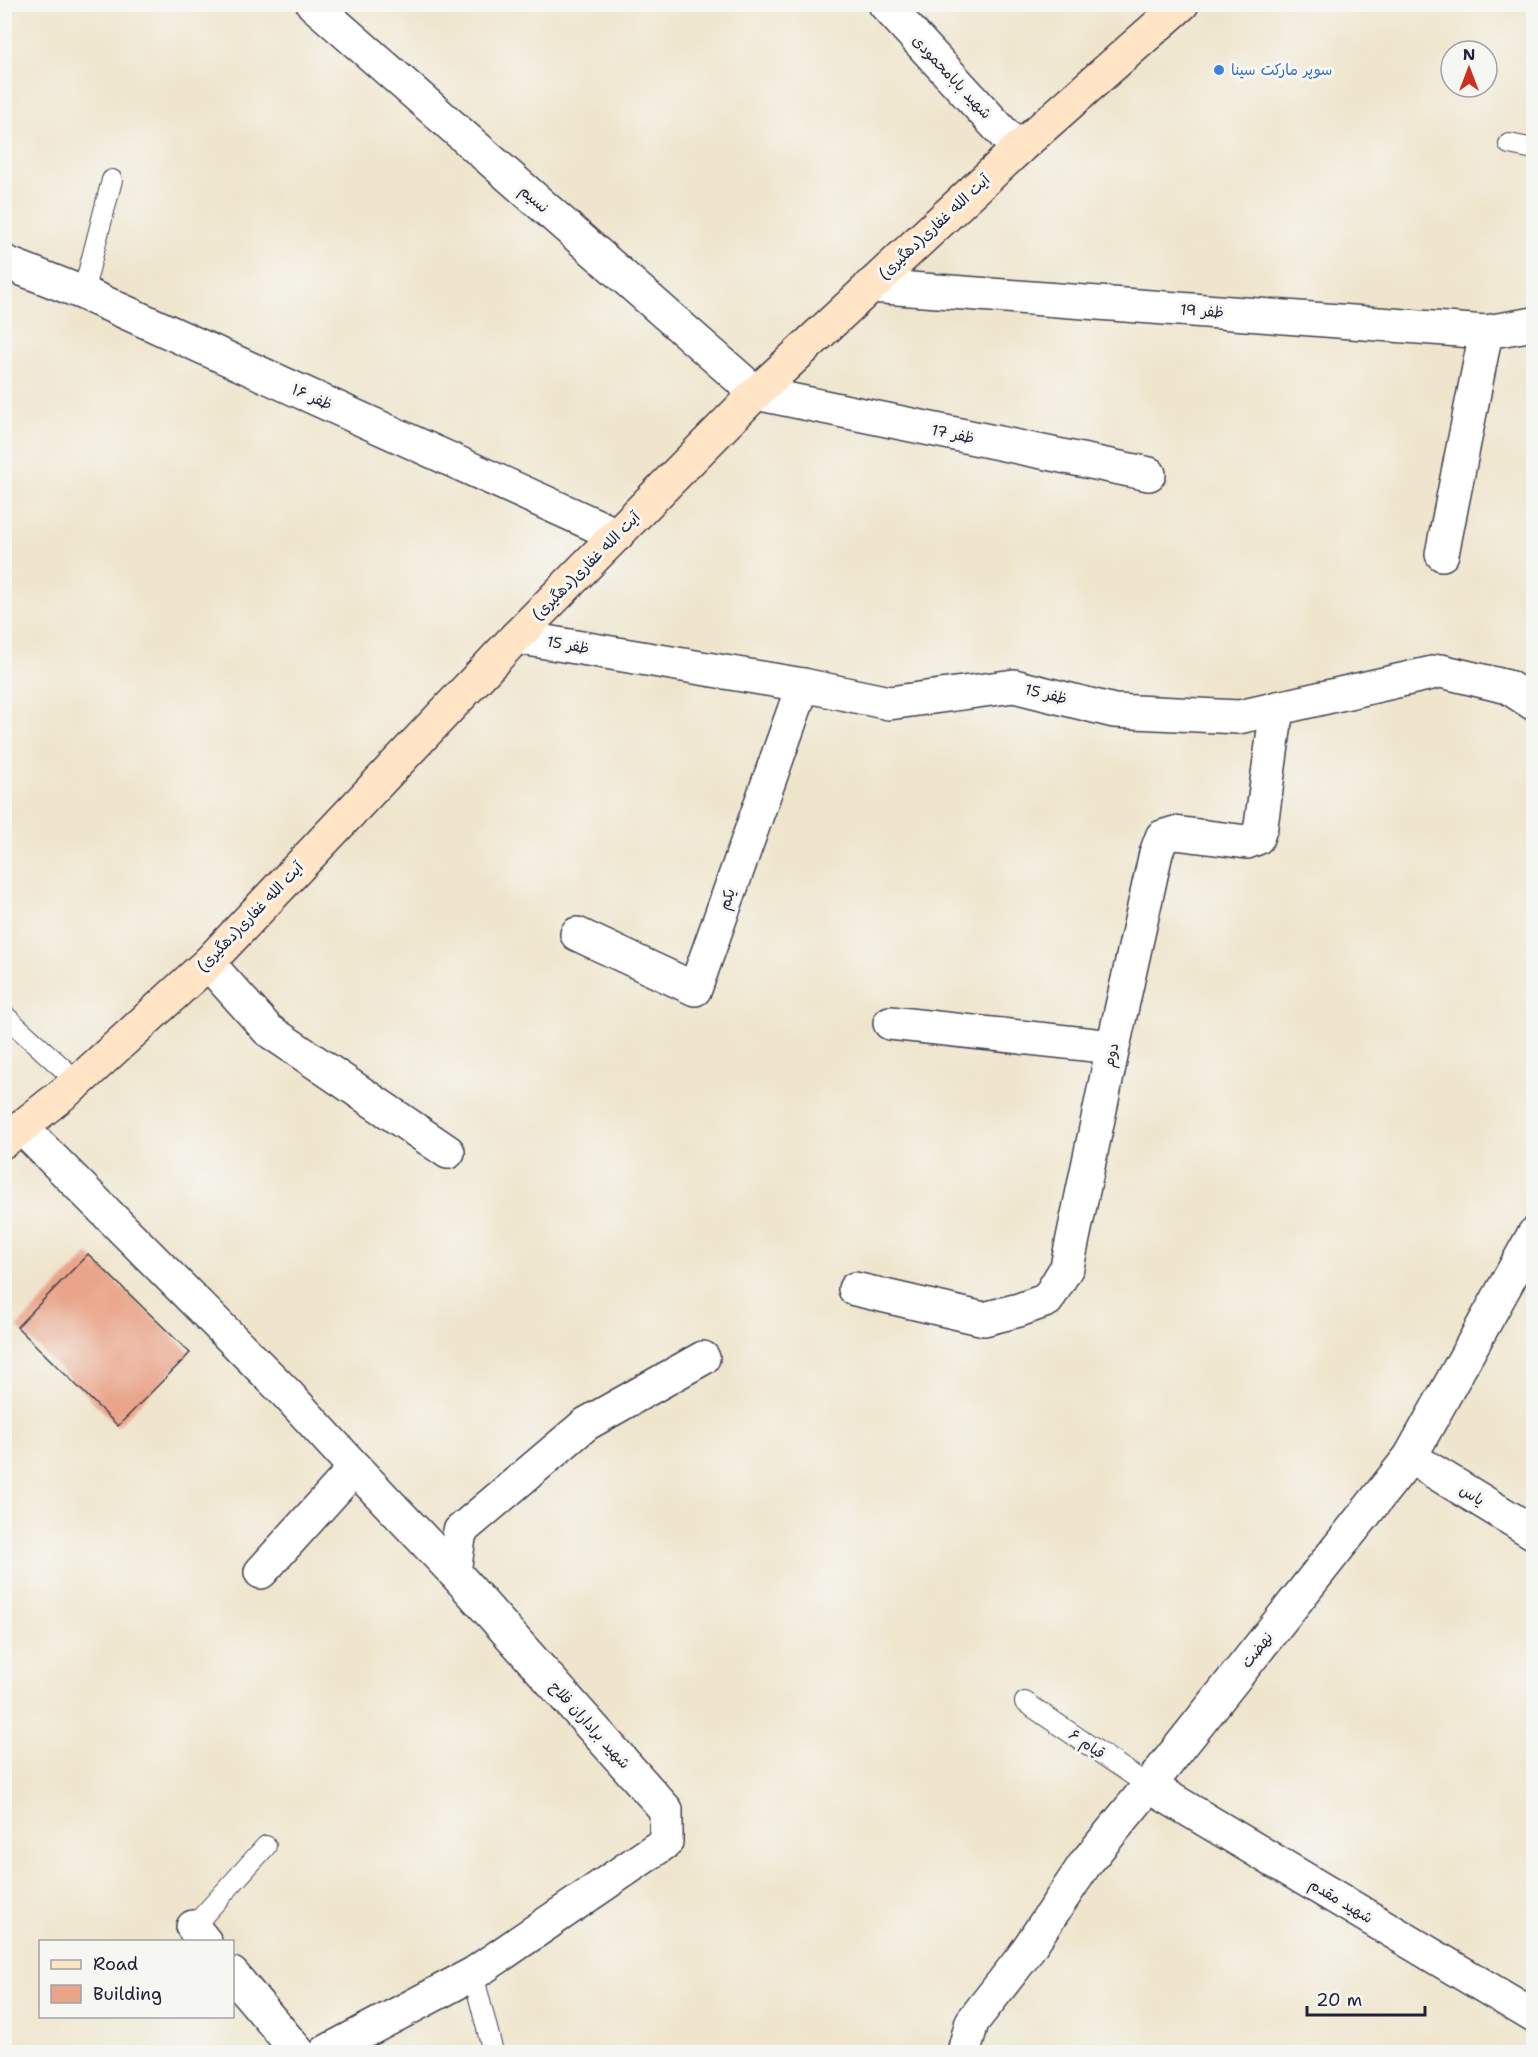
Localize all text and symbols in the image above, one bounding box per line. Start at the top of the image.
street label: شهید بابامحمودی [908,31,996,123]
north arrow [1439,39,1499,99]
text: N [1463,44,1475,65]
place label: سوپر مارکت سینا [1231,60,1332,80]
marker: سوپر مارکت سینا [1212,63,1226,77]
street label: آیت الله غفاری(دهگیری) [874,169,995,284]
street label: نسیم [514,181,553,219]
street label: ظفر 19 [1180,300,1224,322]
street label: ظفر ۱۶ [289,379,335,415]
street label: ظفر 17 [930,420,976,448]
street label: آیت الله غفاری(دهگیری) [527,507,645,625]
street label: ظفر 15 [545,631,591,659]
street label: ظفر 15 [1023,679,1069,709]
street label: آیت الله غفاری(دهگیری) [192,857,309,976]
street label: یکم [714,886,742,913]
street label: دوم [1099,1041,1125,1069]
street label: یاس [1456,1480,1488,1510]
street label: نهضت [1237,1628,1277,1672]
street label: شهید براداران فلاح [545,1677,635,1773]
street label: قیام ۶ [1064,1725,1109,1764]
street label: شهید مقدم [1305,1874,1377,1929]
legend [39,1940,234,2018]
text: Road [93,1952,138,1976]
scale bar [1307,1979,1426,2017]
text: Building [93,1982,162,2006]
text: 20 m [1316,1988,1362,2012]

